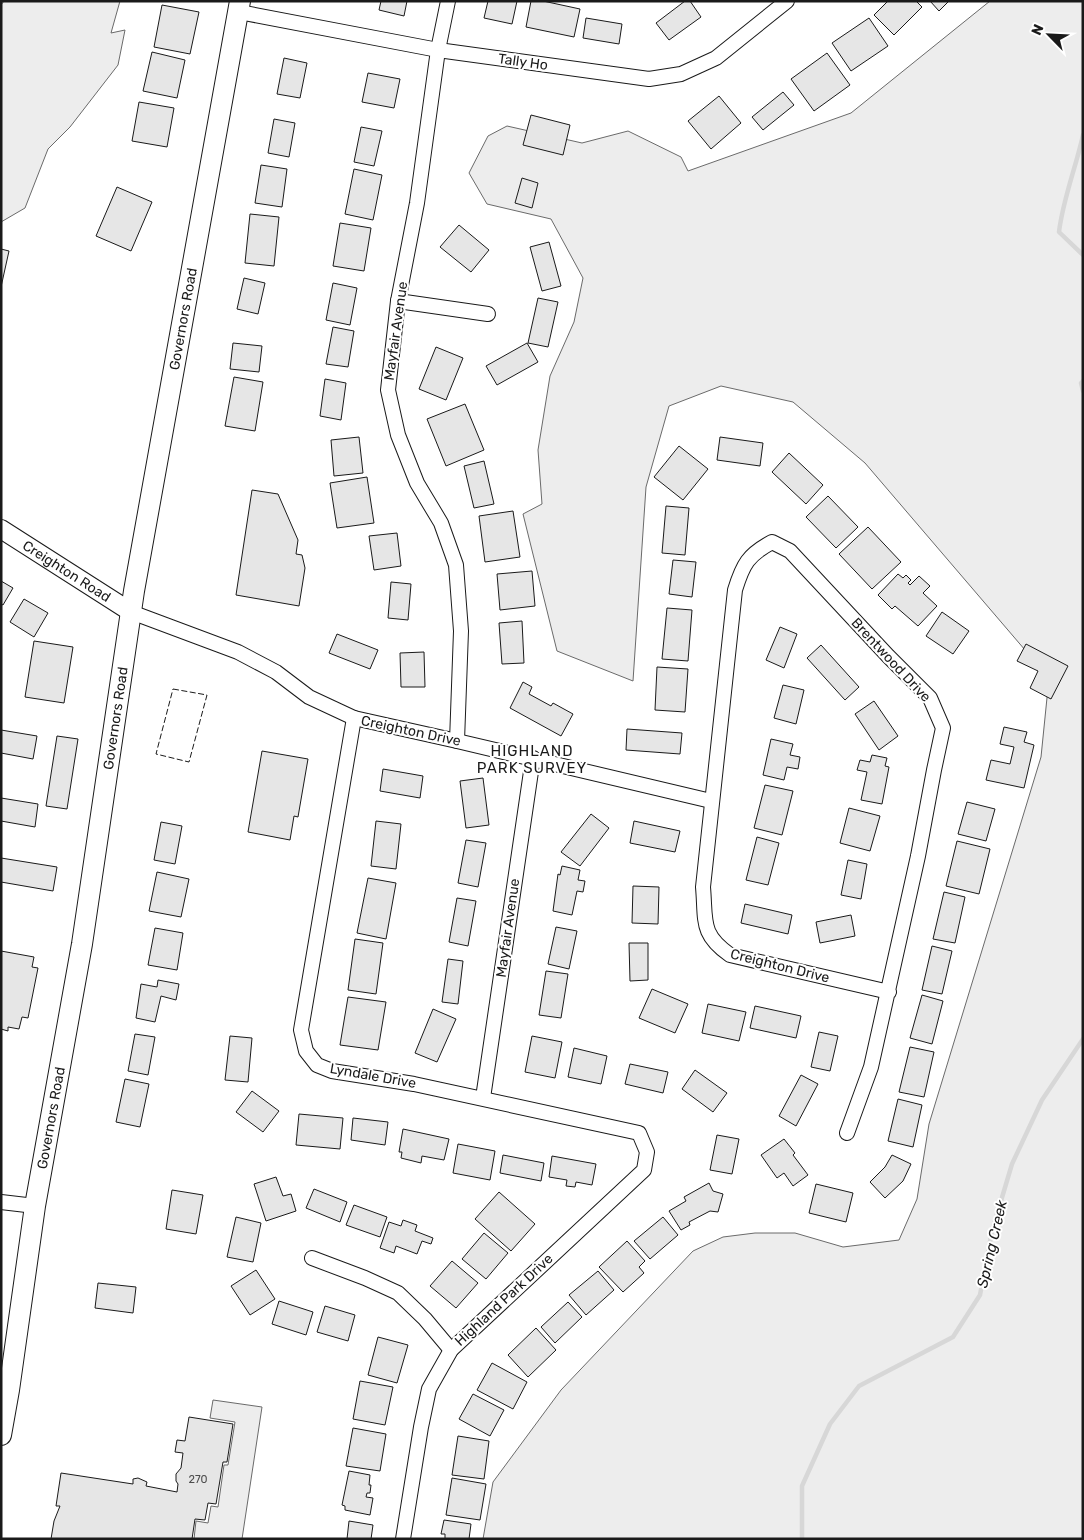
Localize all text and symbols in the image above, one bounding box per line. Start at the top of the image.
north arrow [1024,10,1074,60]
text: N [1028,22,1047,38]
street label: Tally Ho [497,50,549,74]
street label: Governors Road [165,266,200,371]
street label: Mayfair Avenue [381,280,411,382]
street label: Creighton Road [20,537,114,605]
street label: Brentwood Drive [848,614,934,706]
street label: Governors Road [99,666,131,771]
street label: Creighton Drive [360,712,463,750]
district label: HIGHLAND PARK SURVEY [477,742,587,777]
street label: Mayfair Avenue [493,877,523,979]
street label: Creighton Drive [729,945,832,987]
street label: Lyndale Drive [329,1060,418,1092]
street label: Governors Road [33,1065,68,1170]
water label: Spring Creek [973,1198,1011,1290]
street label: Highland Park Drive [451,1250,557,1350]
house number: 270 [188,1473,208,1486]

